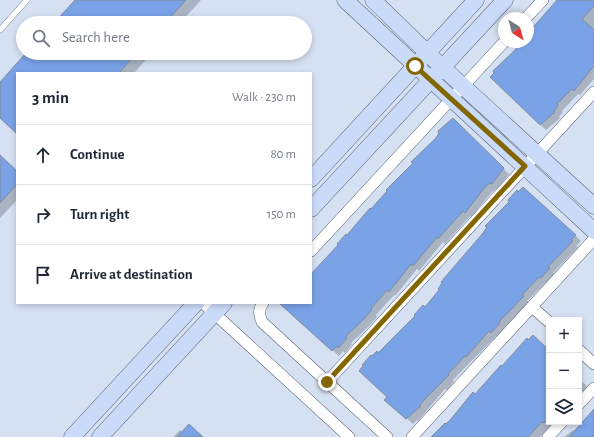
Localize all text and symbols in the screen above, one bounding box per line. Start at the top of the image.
north arrow [498,12,534,48]
search box [16,16,312,60]
icon: search [30,27,52,49]
text: Search here [62,30,130,45]
route start [406,57,424,75]
text: 3 min [32,89,69,106]
text: Walk · 230 m [232,91,296,104]
icon: ahead [32,144,54,166]
text: Continue [70,147,125,162]
text: 80 m [270,148,296,161]
icon: right [32,204,54,226]
text: Turn right [70,207,129,222]
text: 150 m [267,208,296,221]
icon: arrive [32,264,54,286]
text: Arrive at destination [70,267,193,282]
map controls [546,317,582,425]
button: + [546,317,582,353]
button: − [546,353,582,389]
route end [318,373,336,391]
button: layers [546,389,582,425]

